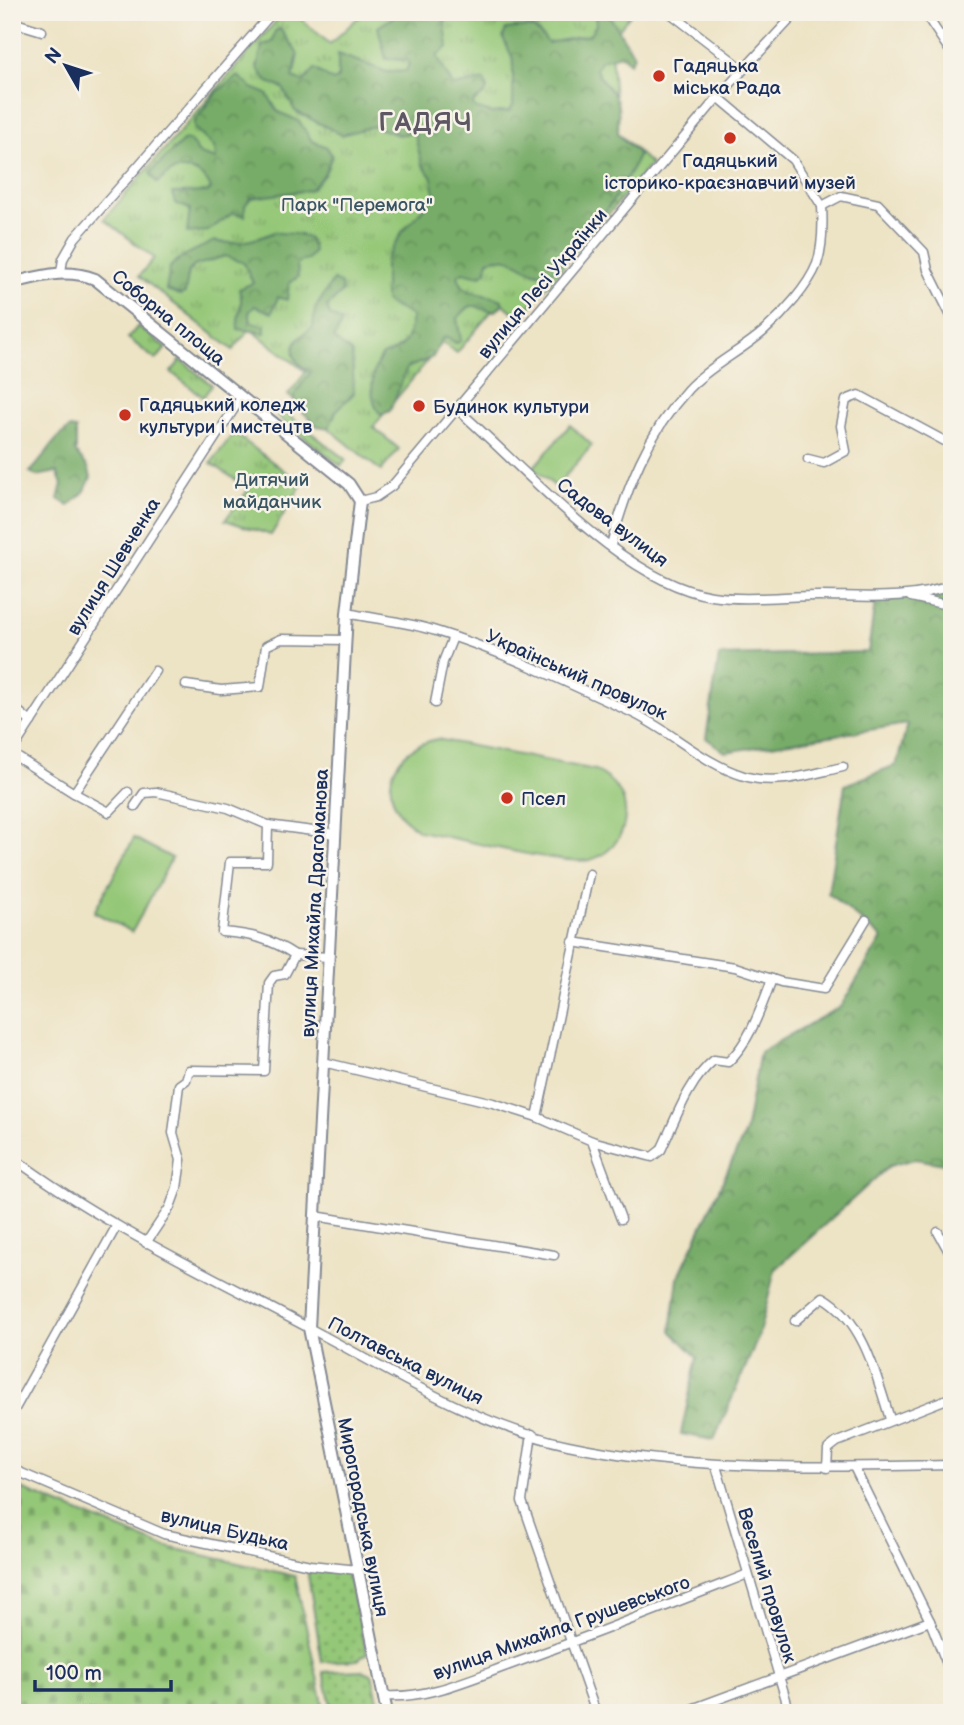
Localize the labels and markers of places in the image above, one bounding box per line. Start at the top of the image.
place label: Гадяцька міська Рада [673,55,781,100]
marker: Гадяцька міська Рада [651,68,667,84]
marker: Гадяцький історико-краєзнавчий музей [722,130,738,146]
place label: Гадяцький історико-краєзнавчий музей [604,150,856,195]
place label: Гадяцький коледж культури і мистецтв [139,394,312,439]
place label: Будинок культури [433,396,589,419]
marker: Будинок культури [411,398,427,414]
marker: Гадяцький коледж культури і мистецтв [117,407,133,423]
place label: Псел [521,788,566,811]
marker: Псел [499,790,515,806]

